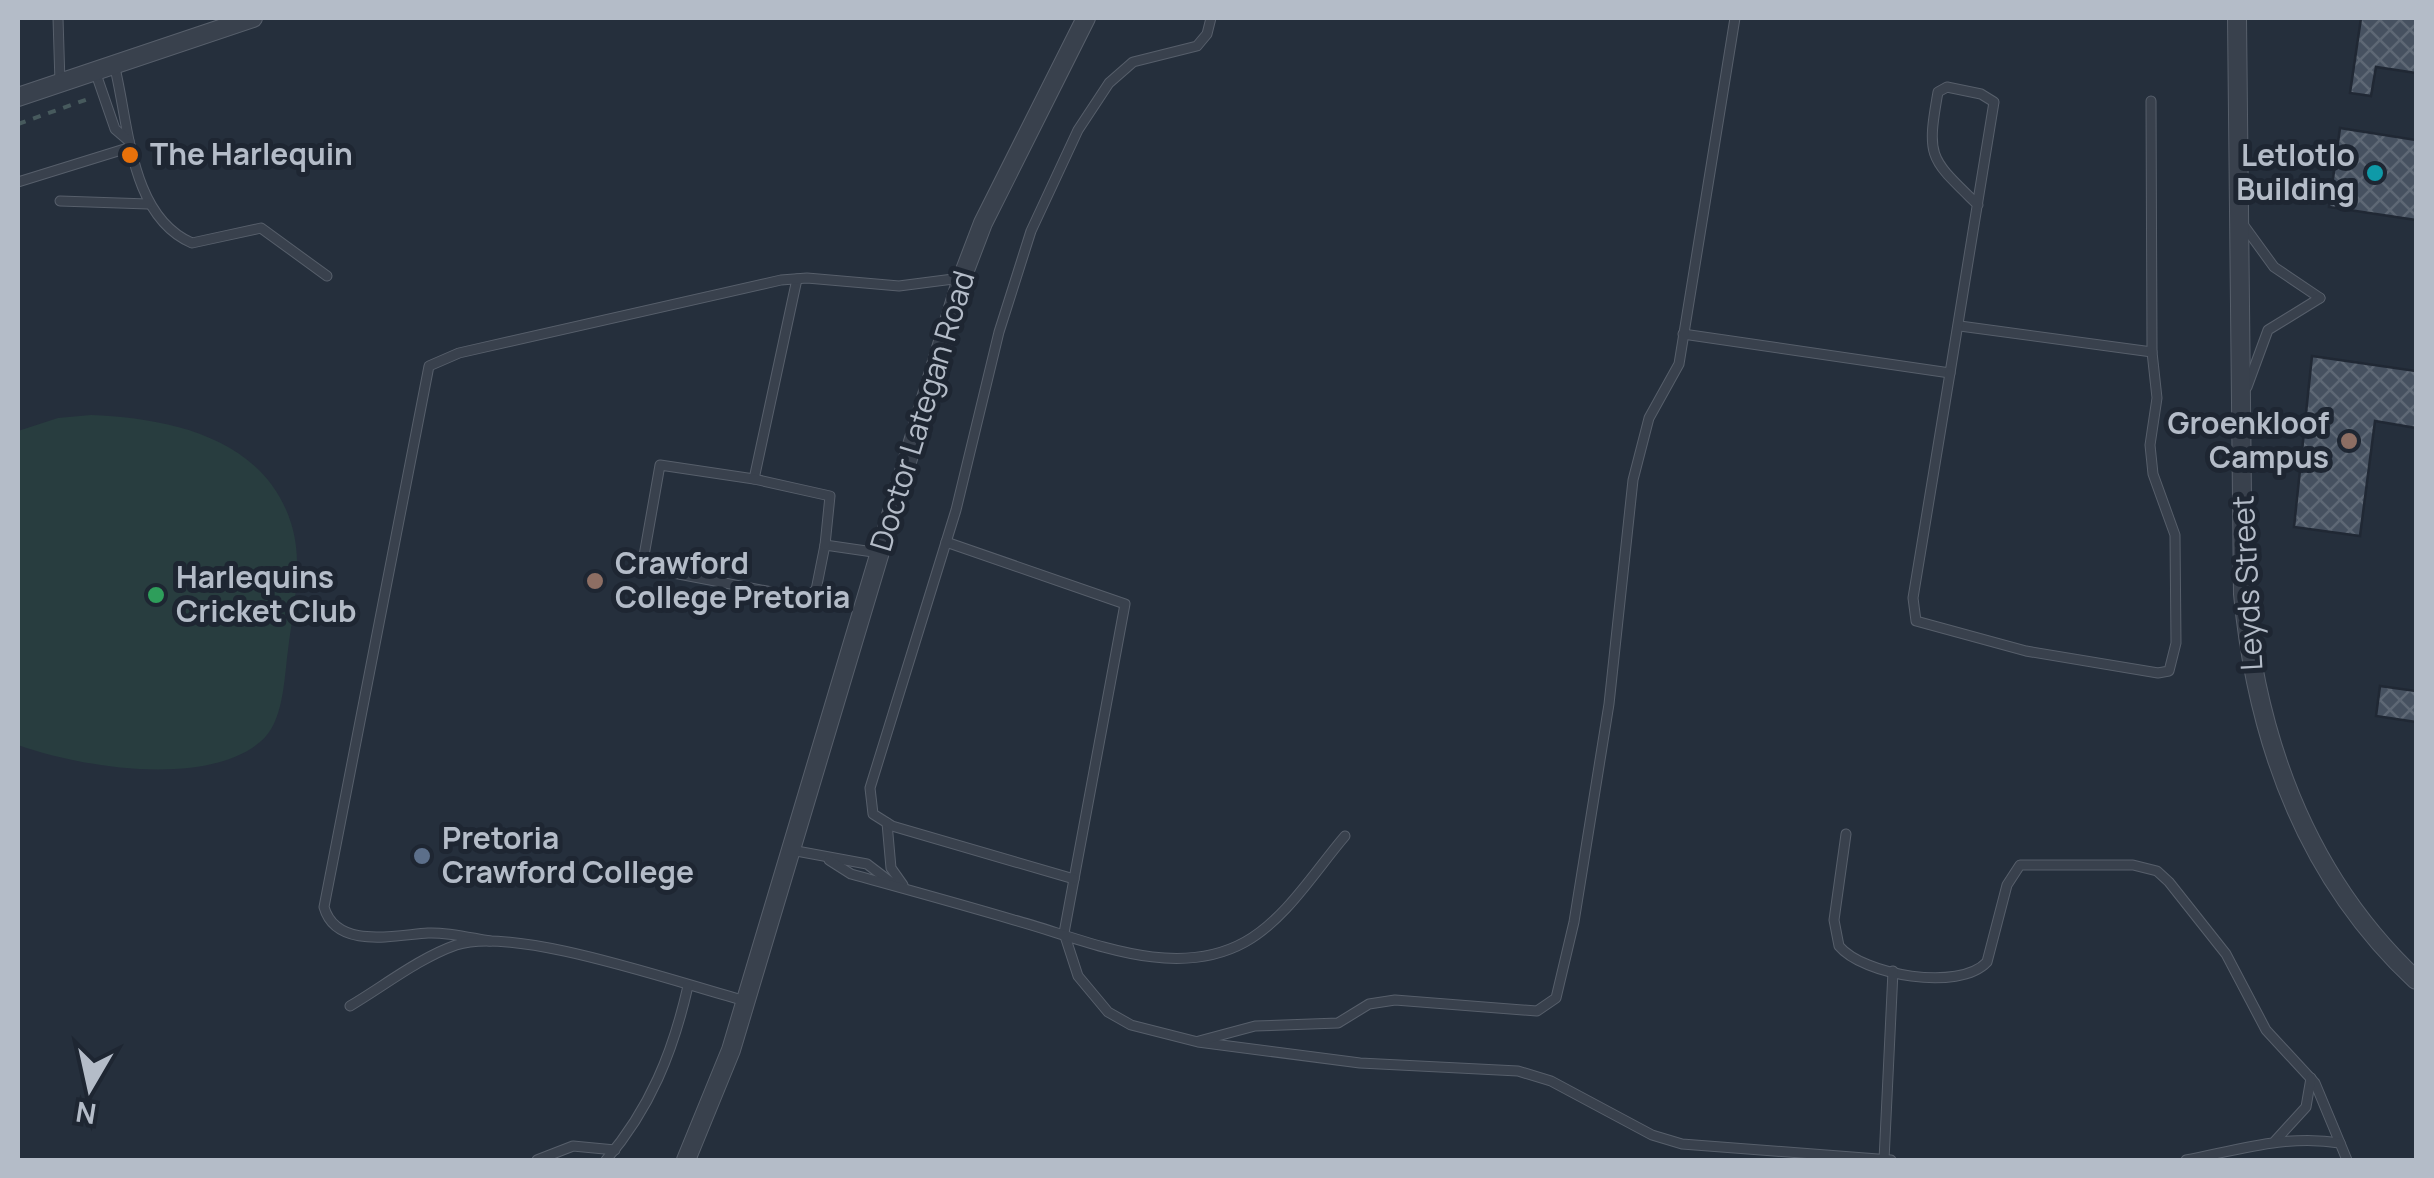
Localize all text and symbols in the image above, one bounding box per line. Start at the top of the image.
place label: The Harlequin [150,133,353,174]
place label: Letlotlo Building [2236,134,2355,209]
marker: The Harlequin [119,144,141,166]
marker: Letlotlo Building [2364,162,2386,184]
street label: Doctor Lategan Road [859,266,984,556]
place label: Groenkloof Campus [2167,402,2330,477]
marker: Groenkloof Campus [2338,430,2360,452]
street label: Leyds Street [2221,494,2272,672]
place label: Crawford College Pretoria [615,542,850,617]
place label: Harlequins Cricket Club [176,556,357,631]
marker: Crawford College Pretoria [584,570,606,592]
marker: Harlequins Cricket Club [145,584,167,606]
place label: Pretoria Crawford College [442,817,694,892]
marker: Pretoria Crawford College [411,845,433,867]
north arrow [40,1038,140,1138]
text: N [73,1093,99,1134]

